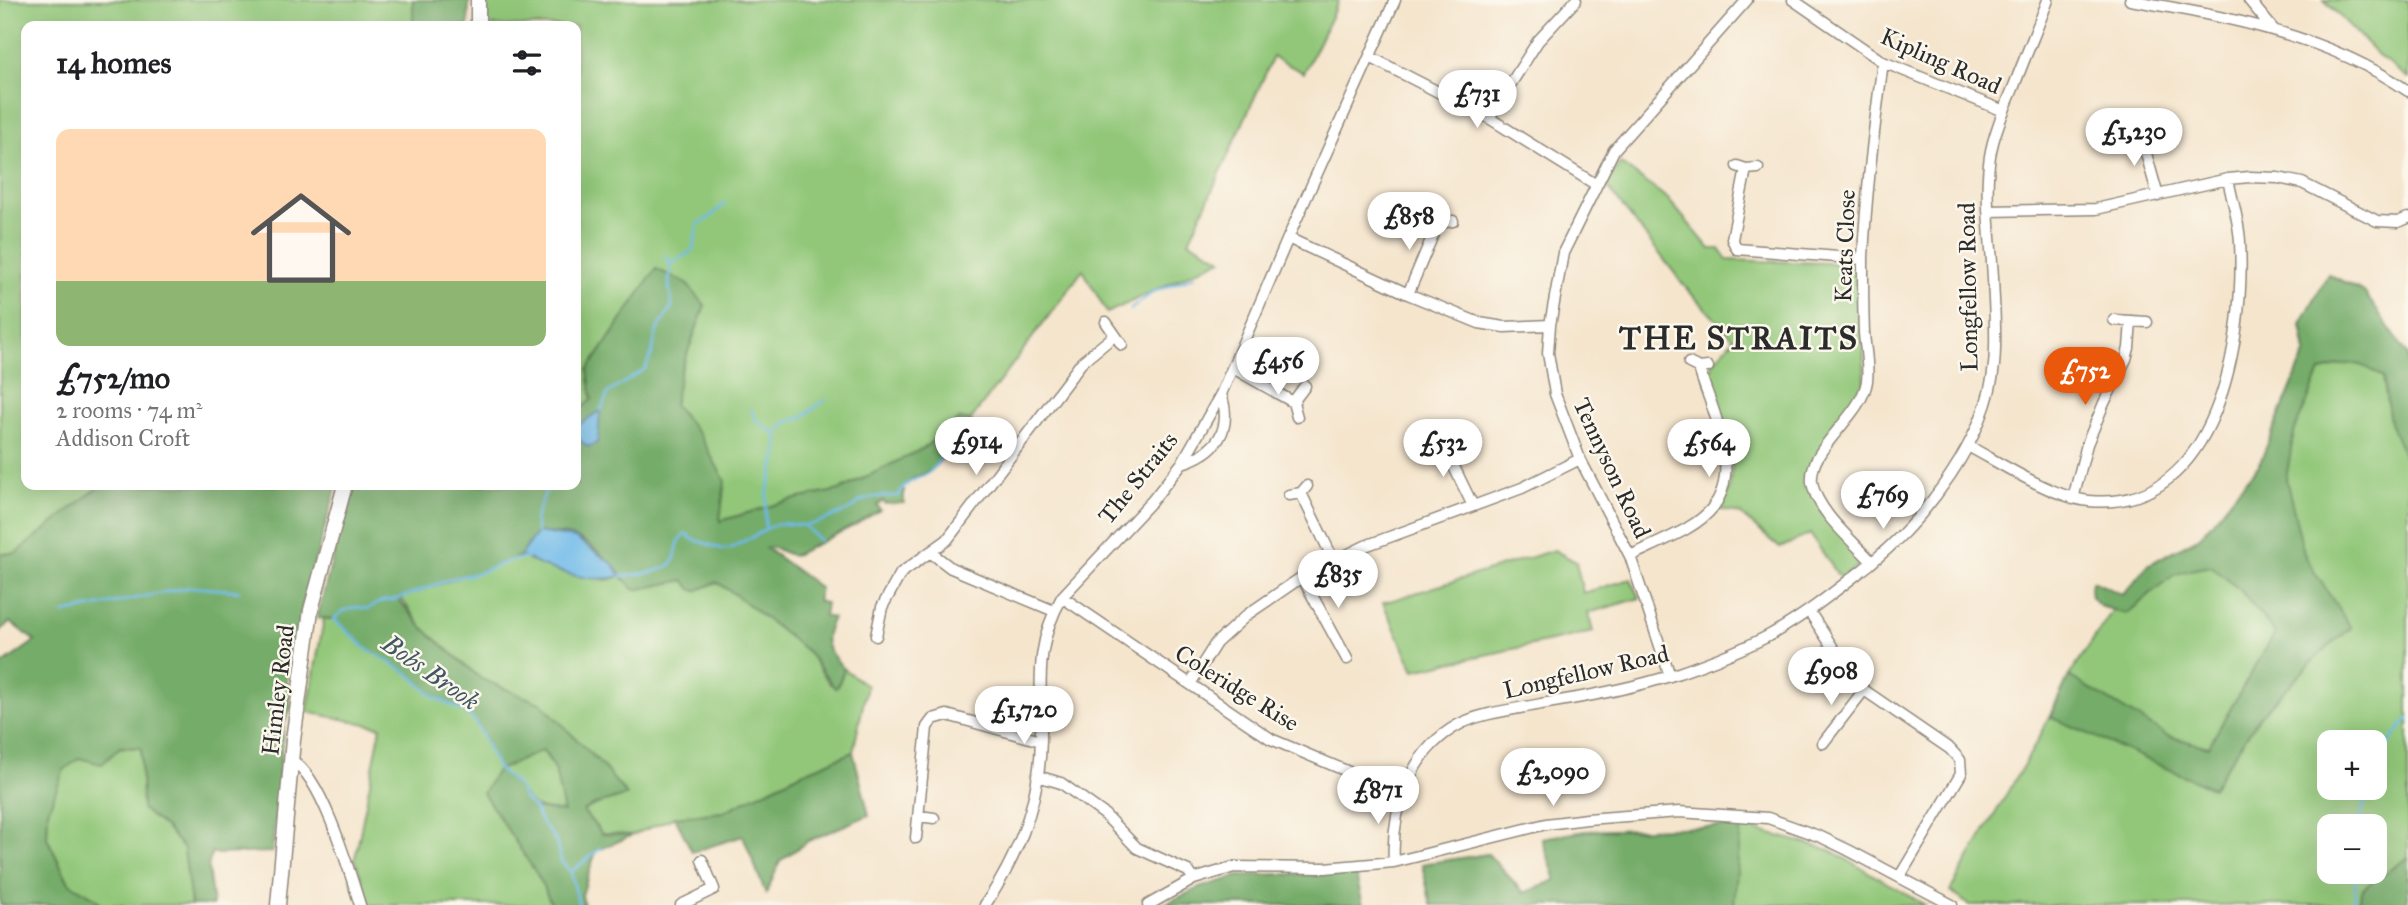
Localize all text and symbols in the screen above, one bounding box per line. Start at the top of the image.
street label: Kipling Road [1876,21,2006,101]
icon: filters [508,44,546,82]
text: 14 homes [56,45,171,81]
pin: £731 [1436,71,1518,130]
text: £731 [1454,79,1500,107]
pin: £1,230 [2077,108,2191,168]
text: £1,230 [2102,117,2166,145]
icon: home [238,175,364,301]
street label: Keats Close [1828,189,1862,303]
pin: £858 [1368,192,1450,252]
text: £858 [1383,201,1435,229]
street label: Longfellow Road [1952,202,1984,372]
district label: THE STRAITS [1619,319,1859,358]
pin: £456 [1237,338,1319,397]
text: £456 [1252,346,1304,374]
pin: £752 [2044,348,2126,407]
text: £752 [2060,356,2110,384]
text: £752/mo [56,360,170,396]
street label: Tennyson Road [1566,393,1658,543]
text: 2 rooms · 74 m² [56,396,202,424]
pin: £914 [935,418,1017,477]
pin: £532 [1402,420,1484,479]
pin: £564 [1668,420,1750,479]
text: Addison Croft [56,424,190,452]
text: £914 [951,426,1001,454]
street label: The Straits [1092,426,1184,530]
text: £532 [1419,428,1467,456]
text: £564 [1683,428,1735,456]
pin: £769 [1842,472,1924,531]
text: £769 [1857,480,1909,508]
pin: £835 [1297,550,1379,610]
text: £835 [1314,559,1362,587]
street label: Himley Road [255,623,301,757]
water label: Bobs Brook [375,626,486,717]
street label: Coleridge Rise [1169,638,1305,738]
street label: Longfellow Road [1500,638,1672,706]
pin: £908 [1790,648,1872,707]
text: £908 [1804,656,1858,684]
pin: £1,720 [967,686,1081,746]
text: £1,720 [991,695,1057,723]
map controls [2317,730,2387,884]
button: + [2317,730,2387,800]
pin: £2,090 [1496,748,1610,808]
text: £2,090 [1517,757,1589,785]
pin: £871 [1337,766,1419,826]
text: £871 [1353,775,1403,803]
button: − [2317,814,2387,884]

